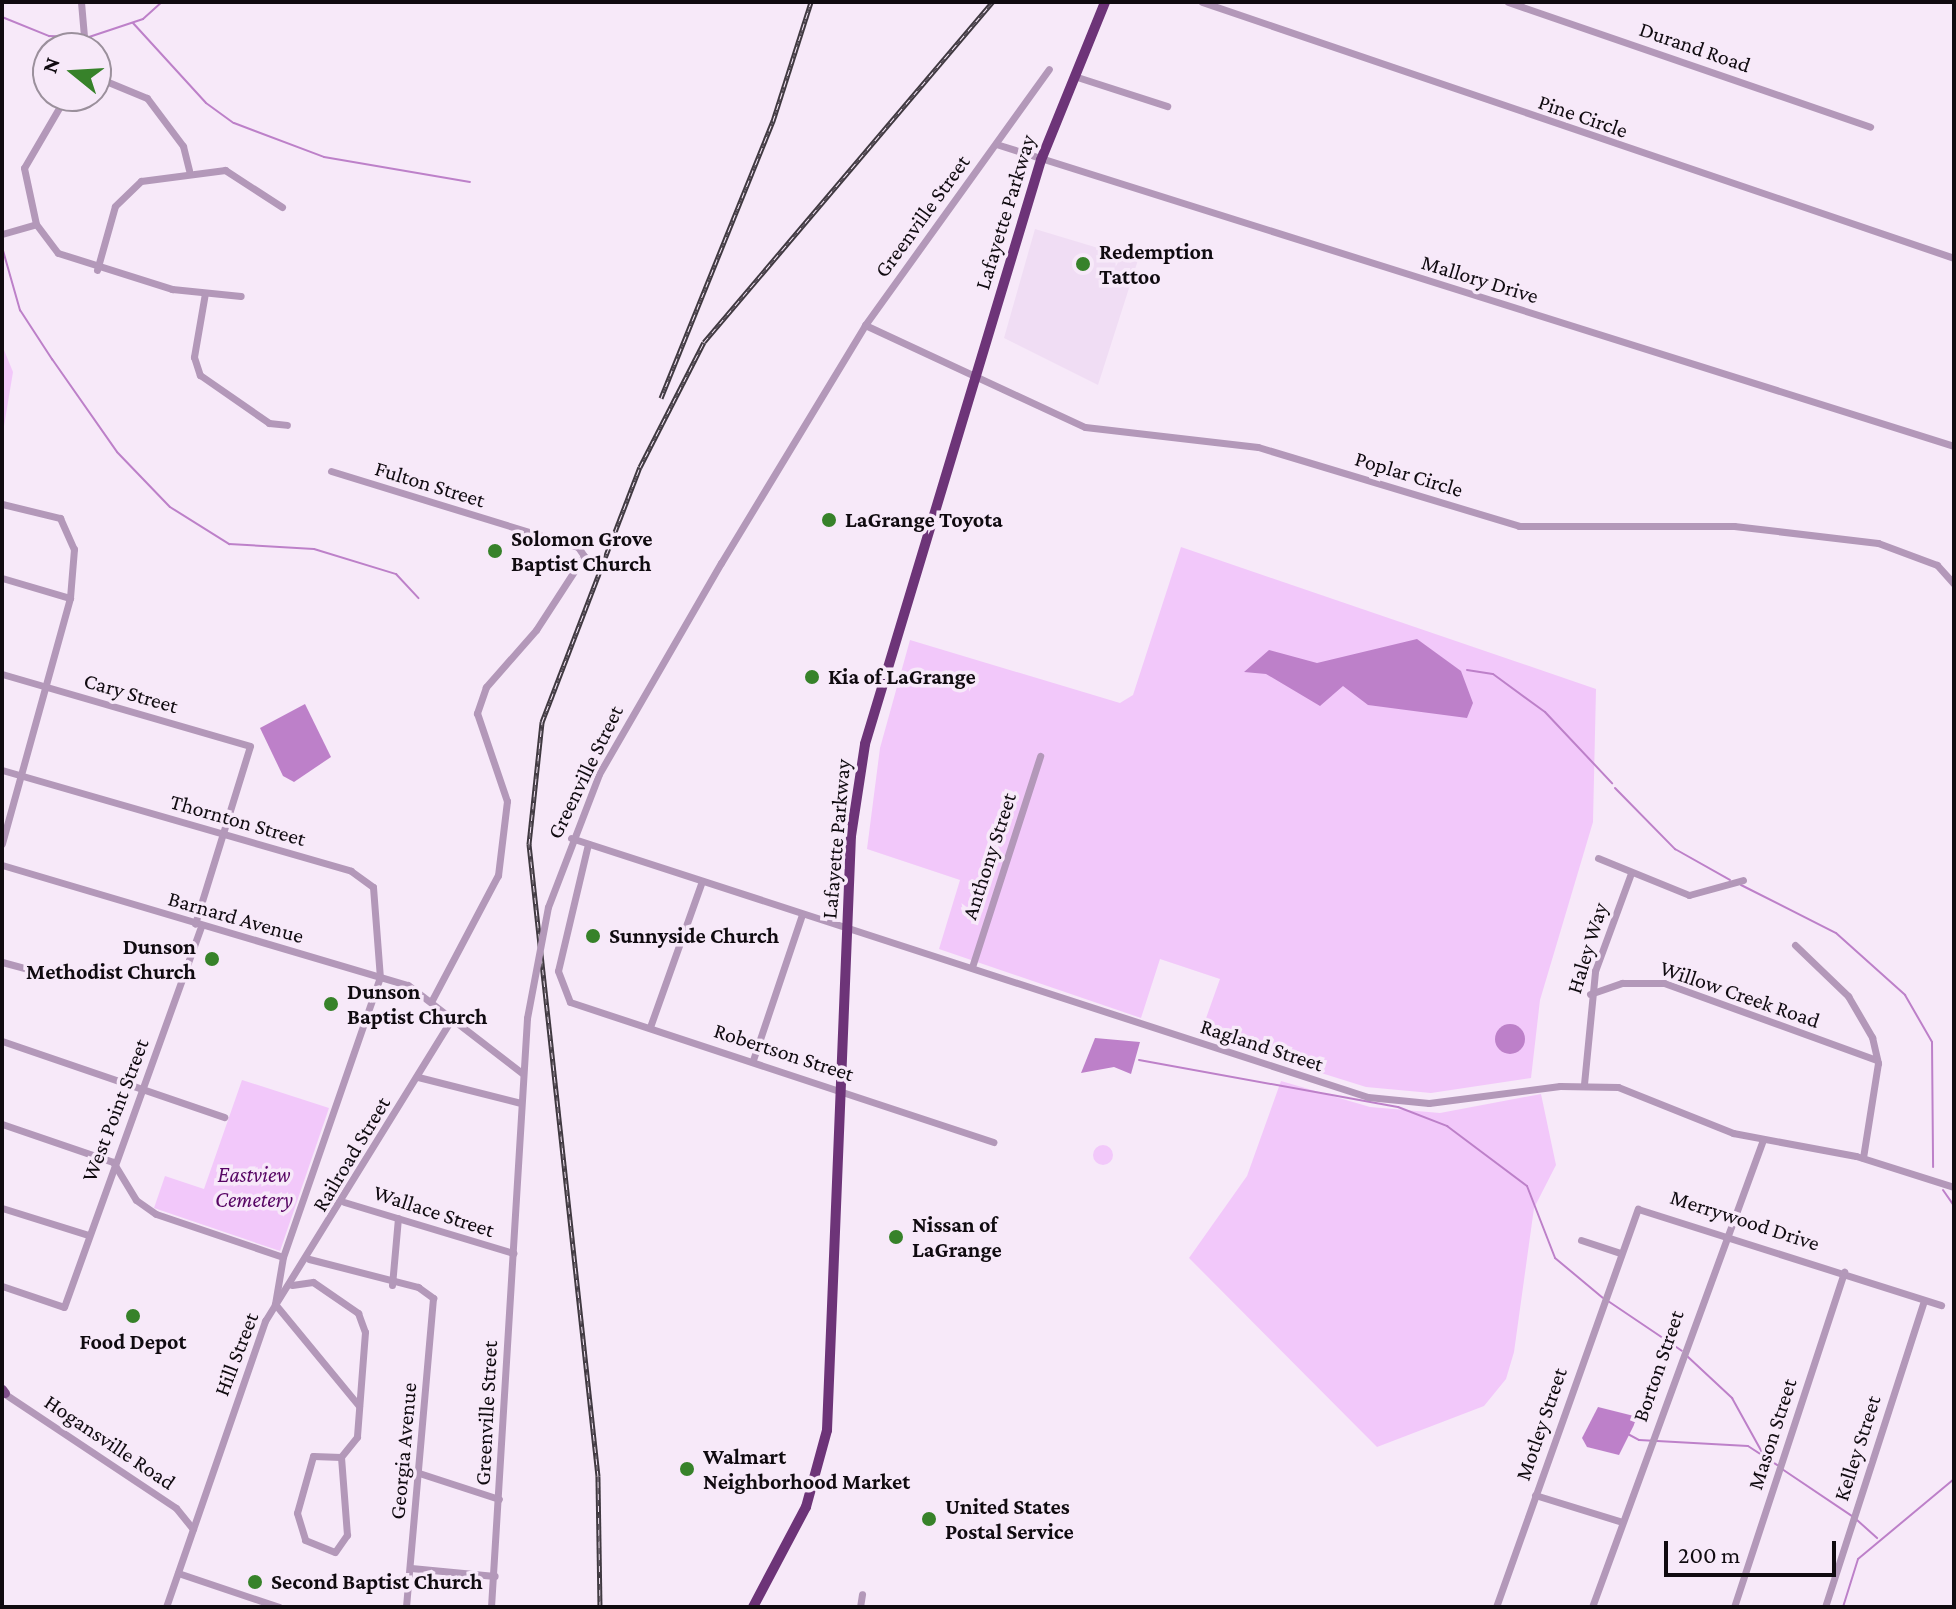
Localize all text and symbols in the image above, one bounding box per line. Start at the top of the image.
street label: Durand Road [1636,16,1754,78]
north arrow [32,32,112,112]
text: N [36,54,65,76]
street label: Pine Circle [1535,88,1631,144]
street label: Lafayette Parkway [969,131,1041,293]
street label: Greenville Street [869,150,975,282]
place label: Redemption Tattoo [1099,238,1214,290]
street label: Mallory Drive [1418,249,1542,309]
marker: Redemption Tattoo [1074,255,1092,273]
street label: Poplar Circle [1352,445,1466,503]
street label: Fulton Street [372,455,488,513]
place label: LaGrange Toyota [845,507,1003,533]
marker: LaGrange Toyota [820,511,838,529]
place label: Solomon Grove Baptist Church [511,525,653,576]
marker: Solomon Grove Baptist Church [486,542,504,560]
place label: Kia of LaGrange [828,664,976,690]
street label: Cary Street [81,667,181,719]
marker: Kia of LaGrange [803,668,821,686]
street label: Greenville Street [541,701,629,843]
street label: Lafayette Parkway [816,758,856,920]
street label: Thornton Street [167,788,309,852]
street label: Anthony Street [956,789,1022,923]
street label: Barnard Avenue [165,885,307,949]
street label: Haley Way [1561,899,1613,997]
place label: Sunnyside Church [609,923,779,949]
marker: Sunnyside Church [584,927,602,945]
place label: Dunson Methodist Church [26,933,196,984]
marker: Dunson Methodist Church [203,950,221,968]
street label: Willow Creek Road [1657,954,1823,1034]
place label: Dunson Baptist Church [347,978,487,1030]
marker: Dunson Baptist Church [322,995,340,1013]
street label: Ragland Street [1197,1013,1327,1077]
street label: Robertson Street [711,1017,857,1087]
street label: West Point Street [76,1035,154,1185]
street label: Railroad Street [306,1092,396,1216]
park label: Eastview Cemetery [215,1161,293,1212]
street label: Wallace Street [370,1179,498,1243]
street label: Merrywood Drive [1667,1183,1823,1257]
place label: Nissan of LaGrange [912,1211,1002,1262]
marker: Nissan of LaGrange [887,1228,905,1246]
marker: Food Depot [124,1307,142,1325]
street label: Borton Street [1627,1307,1689,1425]
street label: Hill Street [208,1308,264,1400]
place label: Food Depot [80,1329,186,1355]
street label: Greenville Street [469,1340,503,1486]
street label: Motley Street [1509,1364,1573,1484]
street label: Mason Street [1742,1375,1802,1493]
street label: Georgia Avenue [384,1381,422,1521]
street label: Hogansville Road [39,1388,181,1496]
street label: Kelley Street [1828,1392,1886,1504]
place label: Walmart Neighborhood Market [703,1443,910,1494]
marker: Walmart Neighborhood Market [678,1460,696,1478]
place label: United States Postal Service [945,1493,1074,1544]
marker: United States Postal Service [920,1510,938,1528]
scale bar [1668,1525,1840,1575]
text: 200 m [1678,1541,1740,1568]
place label: Second Baptist Church [271,1569,483,1595]
marker: Second Baptist Church [246,1573,264,1591]

